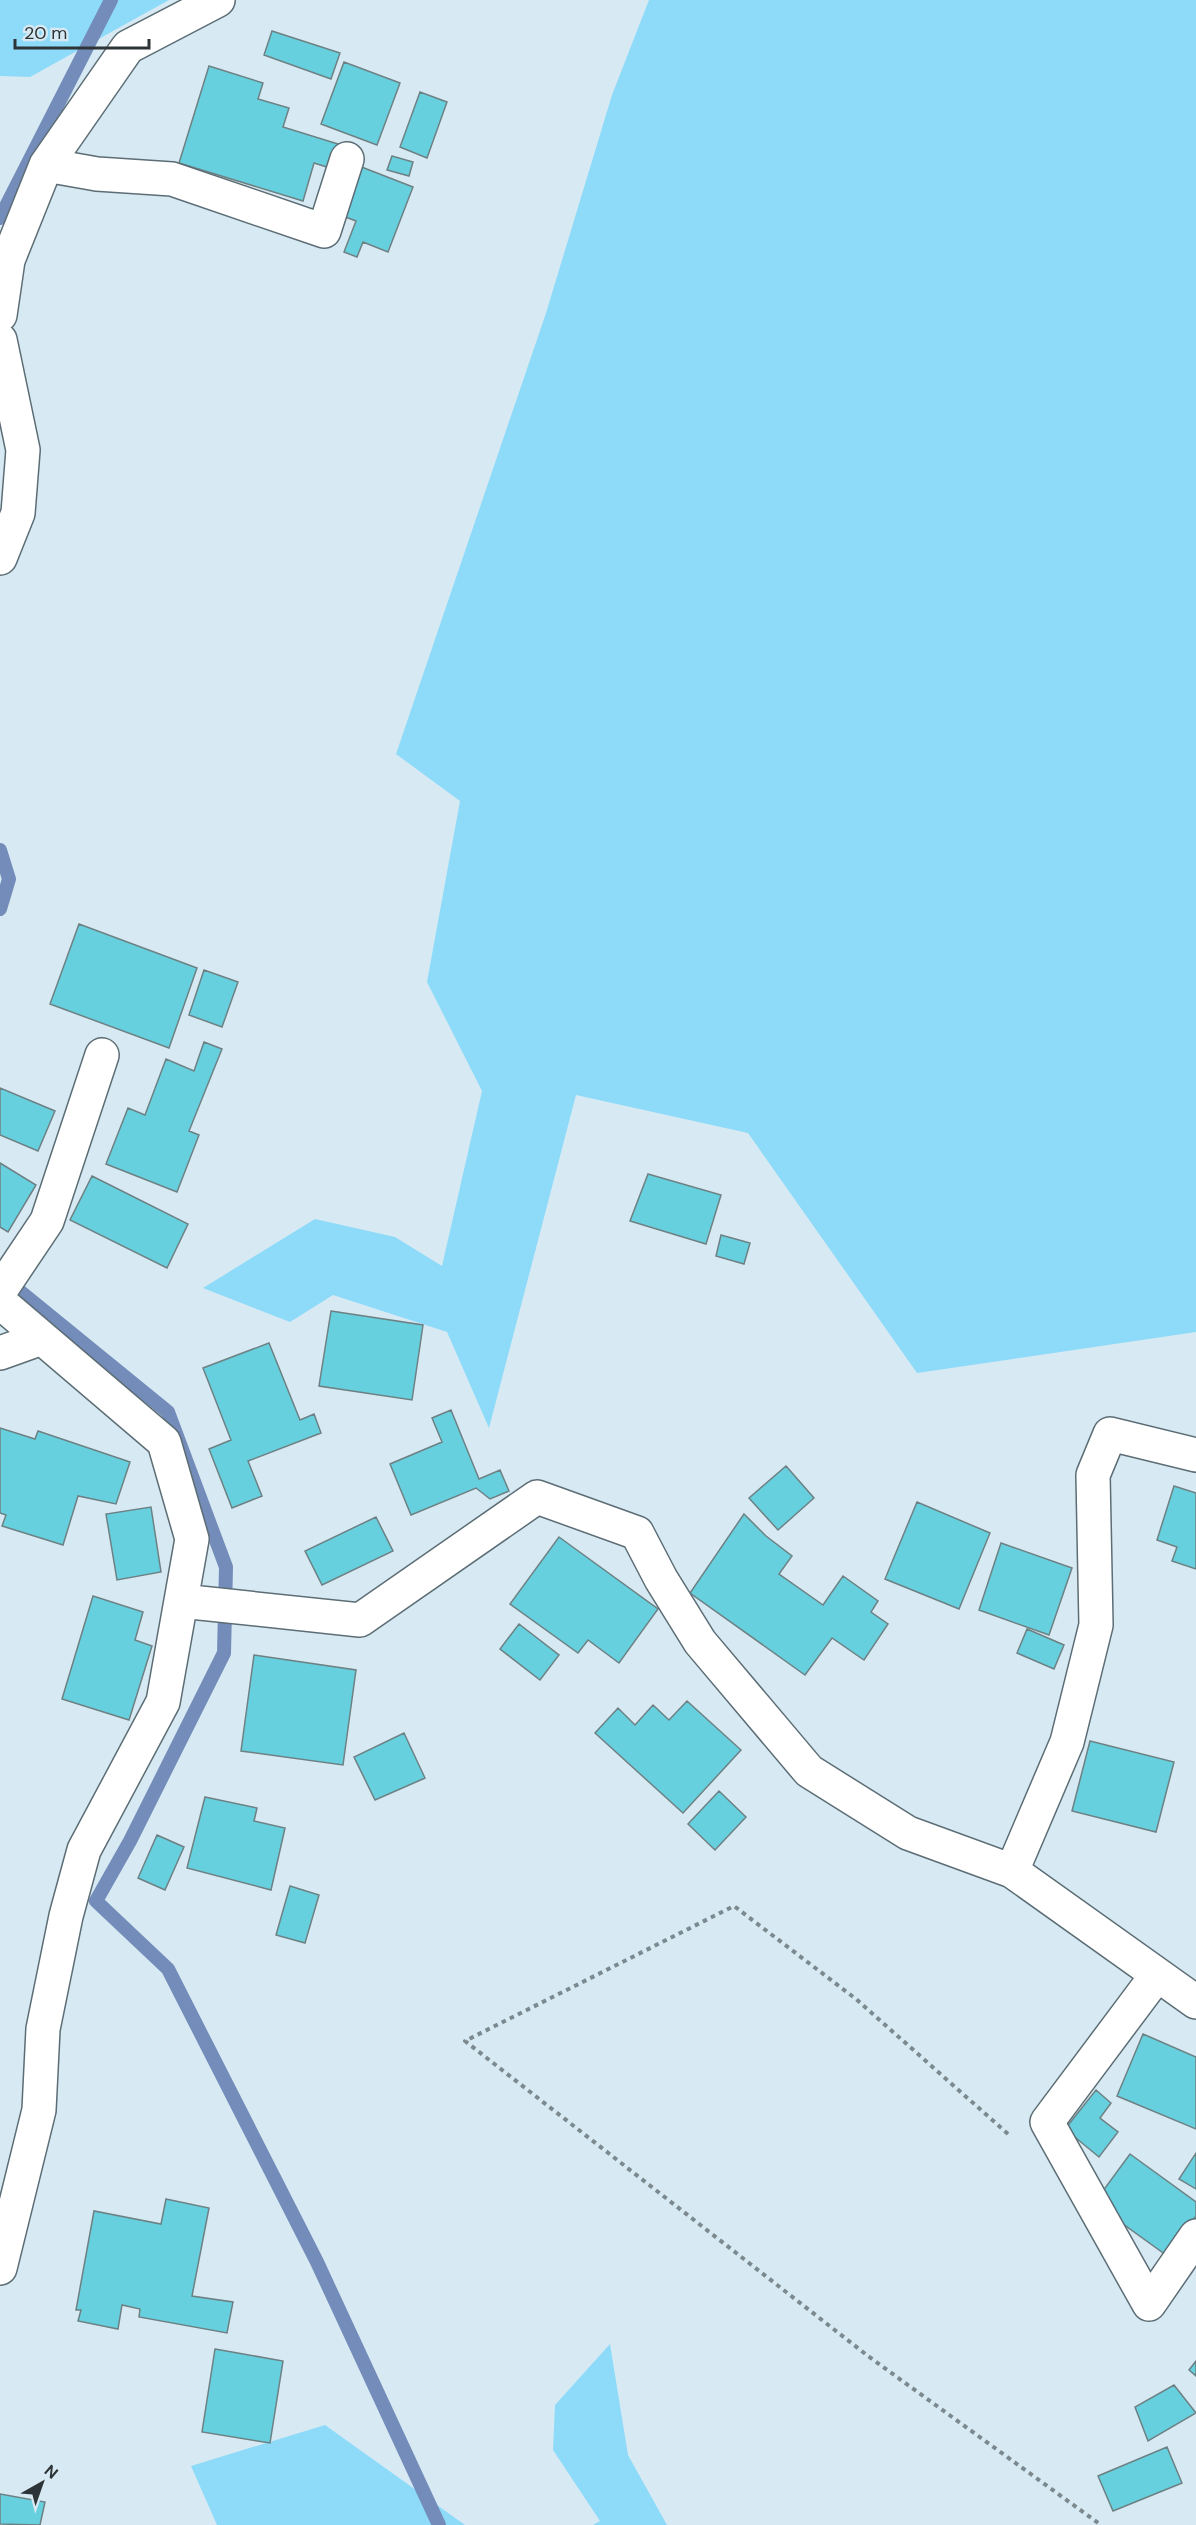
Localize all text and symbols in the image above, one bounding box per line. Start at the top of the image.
scale bar [15,12,148,50]
text: 20 m [24,21,67,45]
north arrow [12,2453,72,2513]
text: N [40,2460,63,2484]

